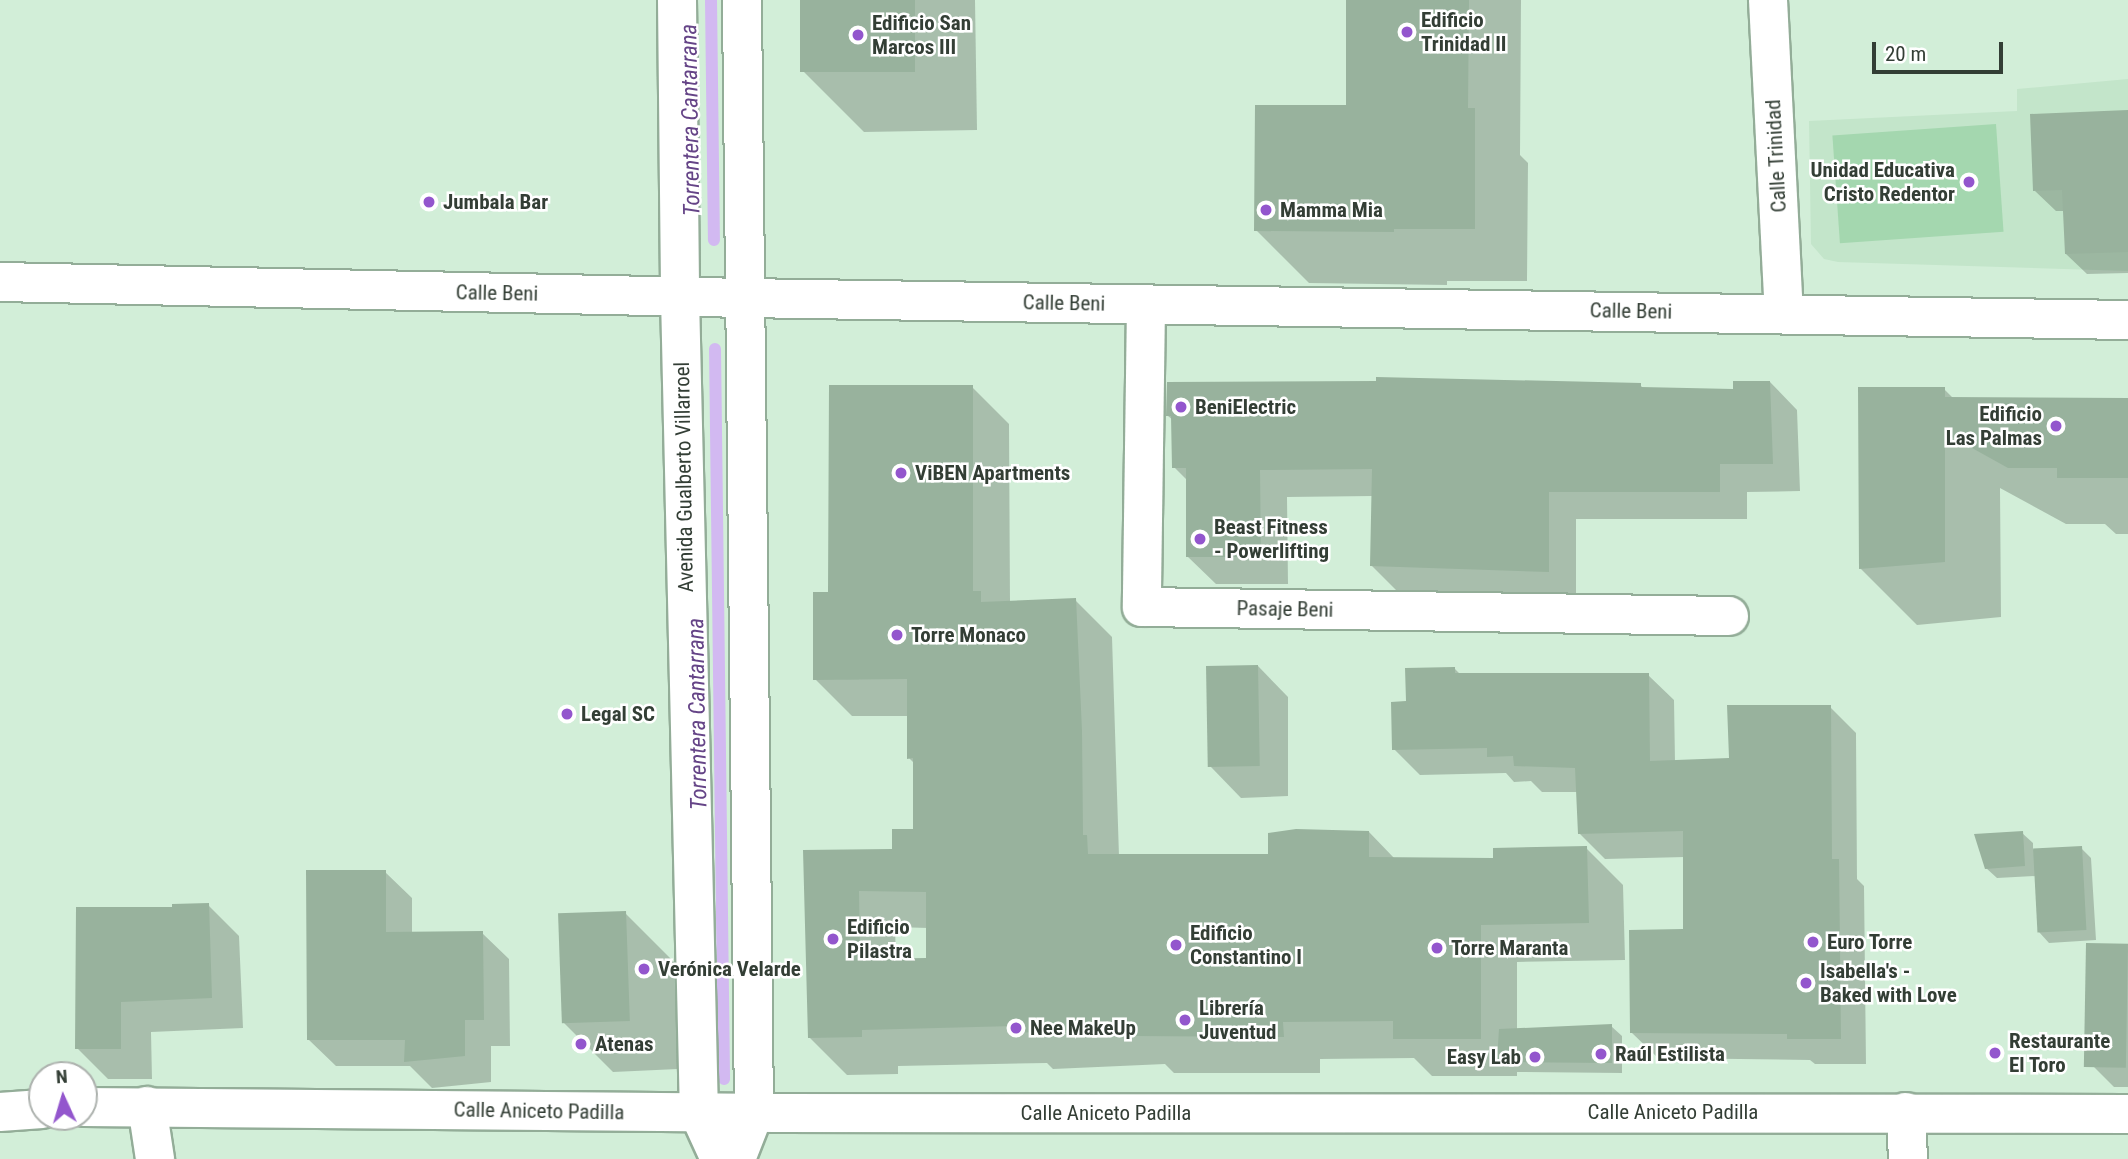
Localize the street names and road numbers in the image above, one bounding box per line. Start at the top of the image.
street label: Calle Trinidad [1760,99,1792,213]
street label: Calle Beni [456,280,538,306]
street label: Calle Beni [1023,290,1105,316]
street label: Calle Beni [1590,298,1672,324]
street label: Avenida Gualberto Villarroel [669,362,699,592]
street label: Pasaje Beni [1236,596,1334,622]
street label: Calle Aniceto Padilla [453,1097,625,1125]
street label: Calle Aniceto Padilla [1588,1099,1758,1125]
street label: Calle Aniceto Padilla [1021,1100,1191,1126]

